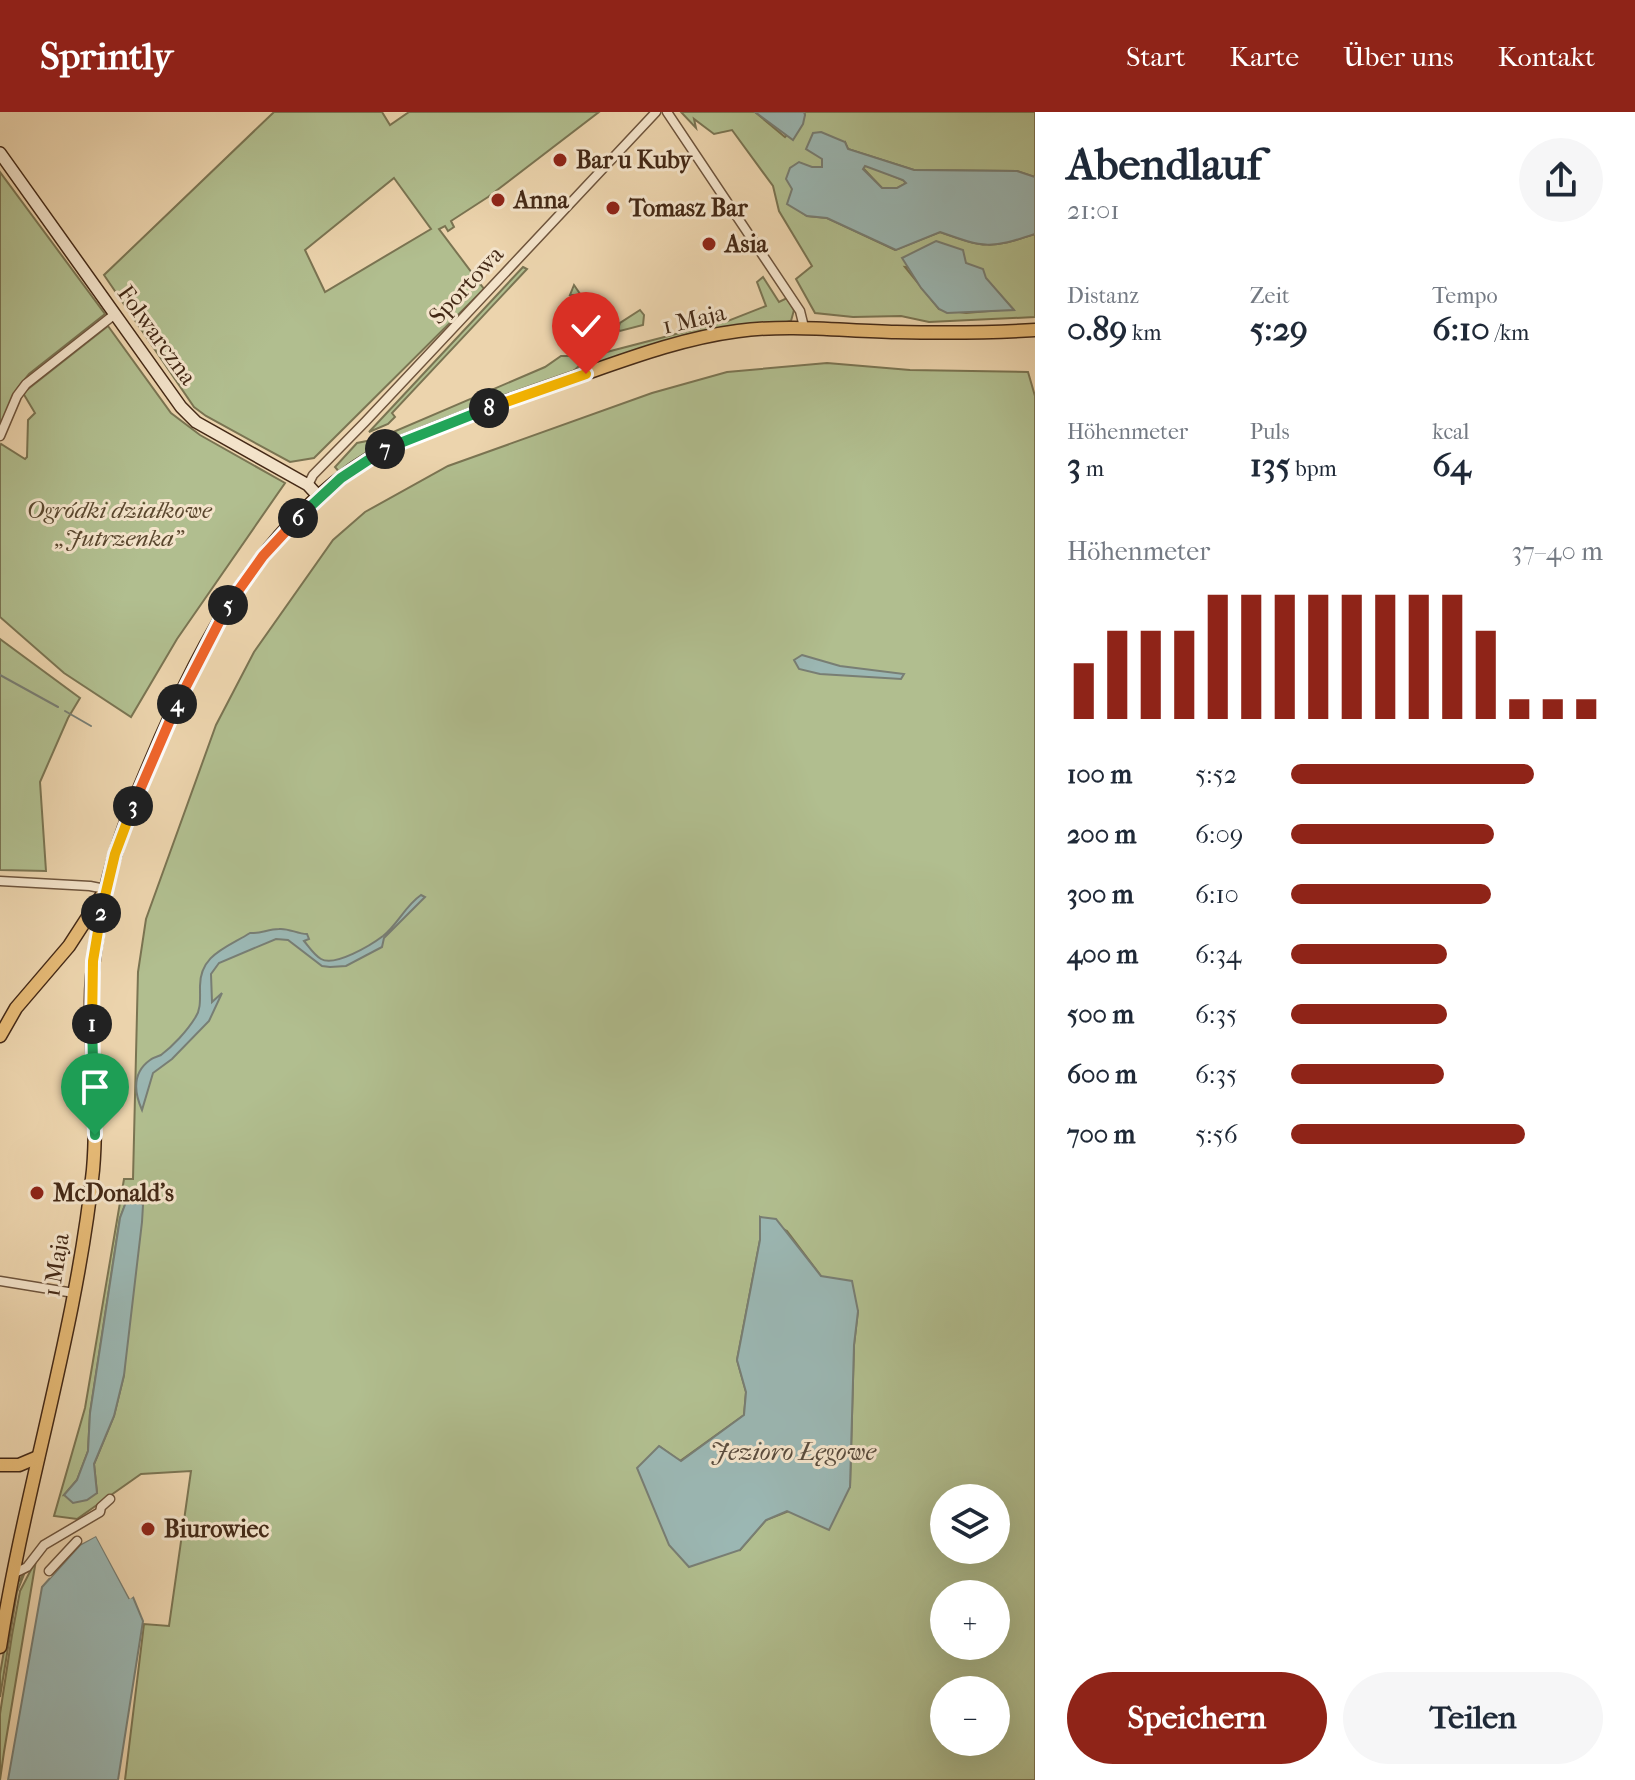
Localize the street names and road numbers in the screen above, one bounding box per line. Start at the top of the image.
street label: Sportowa [423,239,510,330]
street label: Folwarczna [112,280,203,391]
street label: 1 Maja [660,298,729,340]
street label: 1 Maja [37,1230,75,1299]

